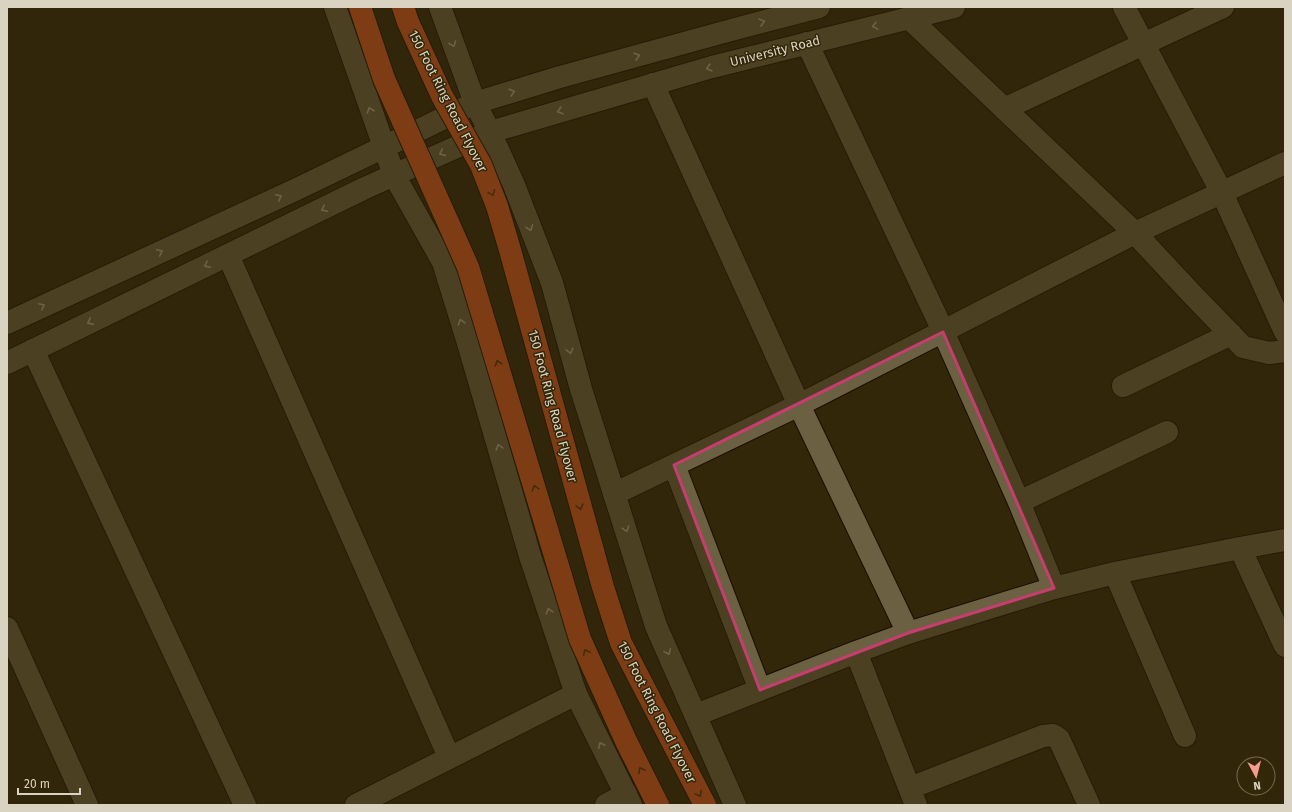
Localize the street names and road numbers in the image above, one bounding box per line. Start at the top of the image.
street label: 150 Foot Ring Road Flyover [406,28,490,174]
street label: University Road [728,33,822,69]
street label: 150 Foot Ring Road Flyover [525,328,581,484]
street label: 150 Foot Ring Road Flyover [615,639,699,785]

